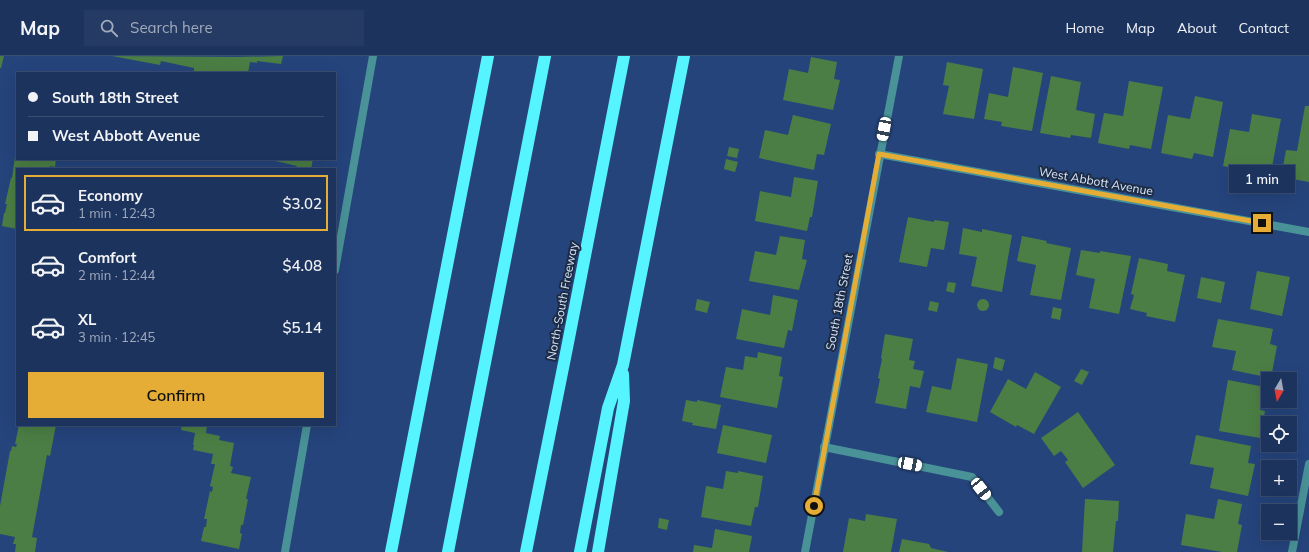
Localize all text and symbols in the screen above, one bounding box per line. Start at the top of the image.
search box [84,10,364,46]
text: Map [20,16,60,40]
icon: search [98,17,120,39]
text: Search here [130,18,213,37]
text: Home [1065,19,1104,37]
text: Map [1126,19,1155,37]
text: About [1177,19,1217,37]
text: Contact [1239,19,1289,37]
text: South 18th Street [52,88,178,107]
car [876,116,892,142]
text: West Abbott Avenue [52,126,200,145]
street label: West Abbott Avenue [1038,164,1154,198]
callout: 1 min [1229,165,1295,193]
text: 1 min [1245,171,1279,187]
icon: car [30,185,66,221]
text: Economy [78,186,143,205]
text: $3.02 [282,194,322,213]
text: 1 min · 12:43 [78,205,155,221]
route end [1253,214,1271,232]
street label: North-South Freeway [543,240,581,361]
icon: car [30,247,66,283]
text: Comfort [78,248,136,267]
street label: South 18th Street [822,253,856,351]
text: $4.08 [282,256,322,275]
text: 2 min · 12:44 [78,267,155,283]
icon: car [30,309,66,345]
text: XL [78,310,96,329]
text: $5.14 [282,318,322,337]
text: 3 min · 12:45 [78,329,155,345]
button: Confirm [28,372,324,418]
north arrow [1261,372,1297,408]
map controls [1261,372,1297,540]
button: locate [1261,416,1297,452]
car [897,456,923,472]
button: + [1261,460,1297,496]
car [969,476,993,502]
route start [805,497,823,515]
button: − [1261,504,1297,540]

